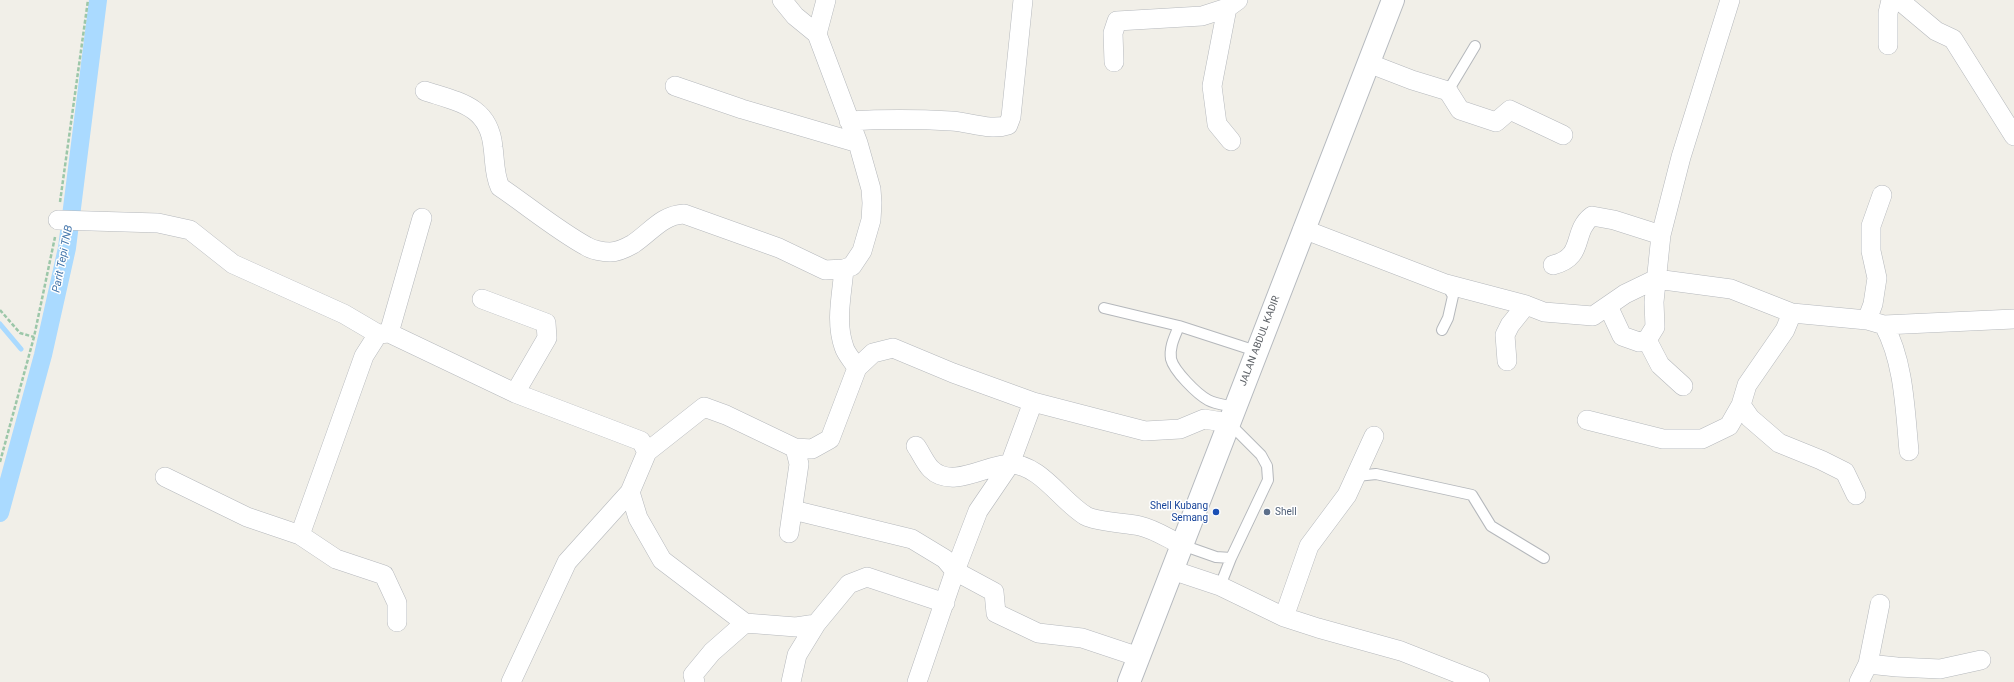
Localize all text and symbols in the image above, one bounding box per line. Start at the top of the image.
water label: Parit Tepi TNB [50,224,76,294]
street label: JALAN ABDUL KADIR [1237,294,1283,388]
place label: Shell Kubang Semang [1150,500,1208,524]
place label: Shell [1275,506,1297,518]
marker: Shell Kubang Semang [1211,507,1221,517]
marker: Shell [1262,507,1272,517]

